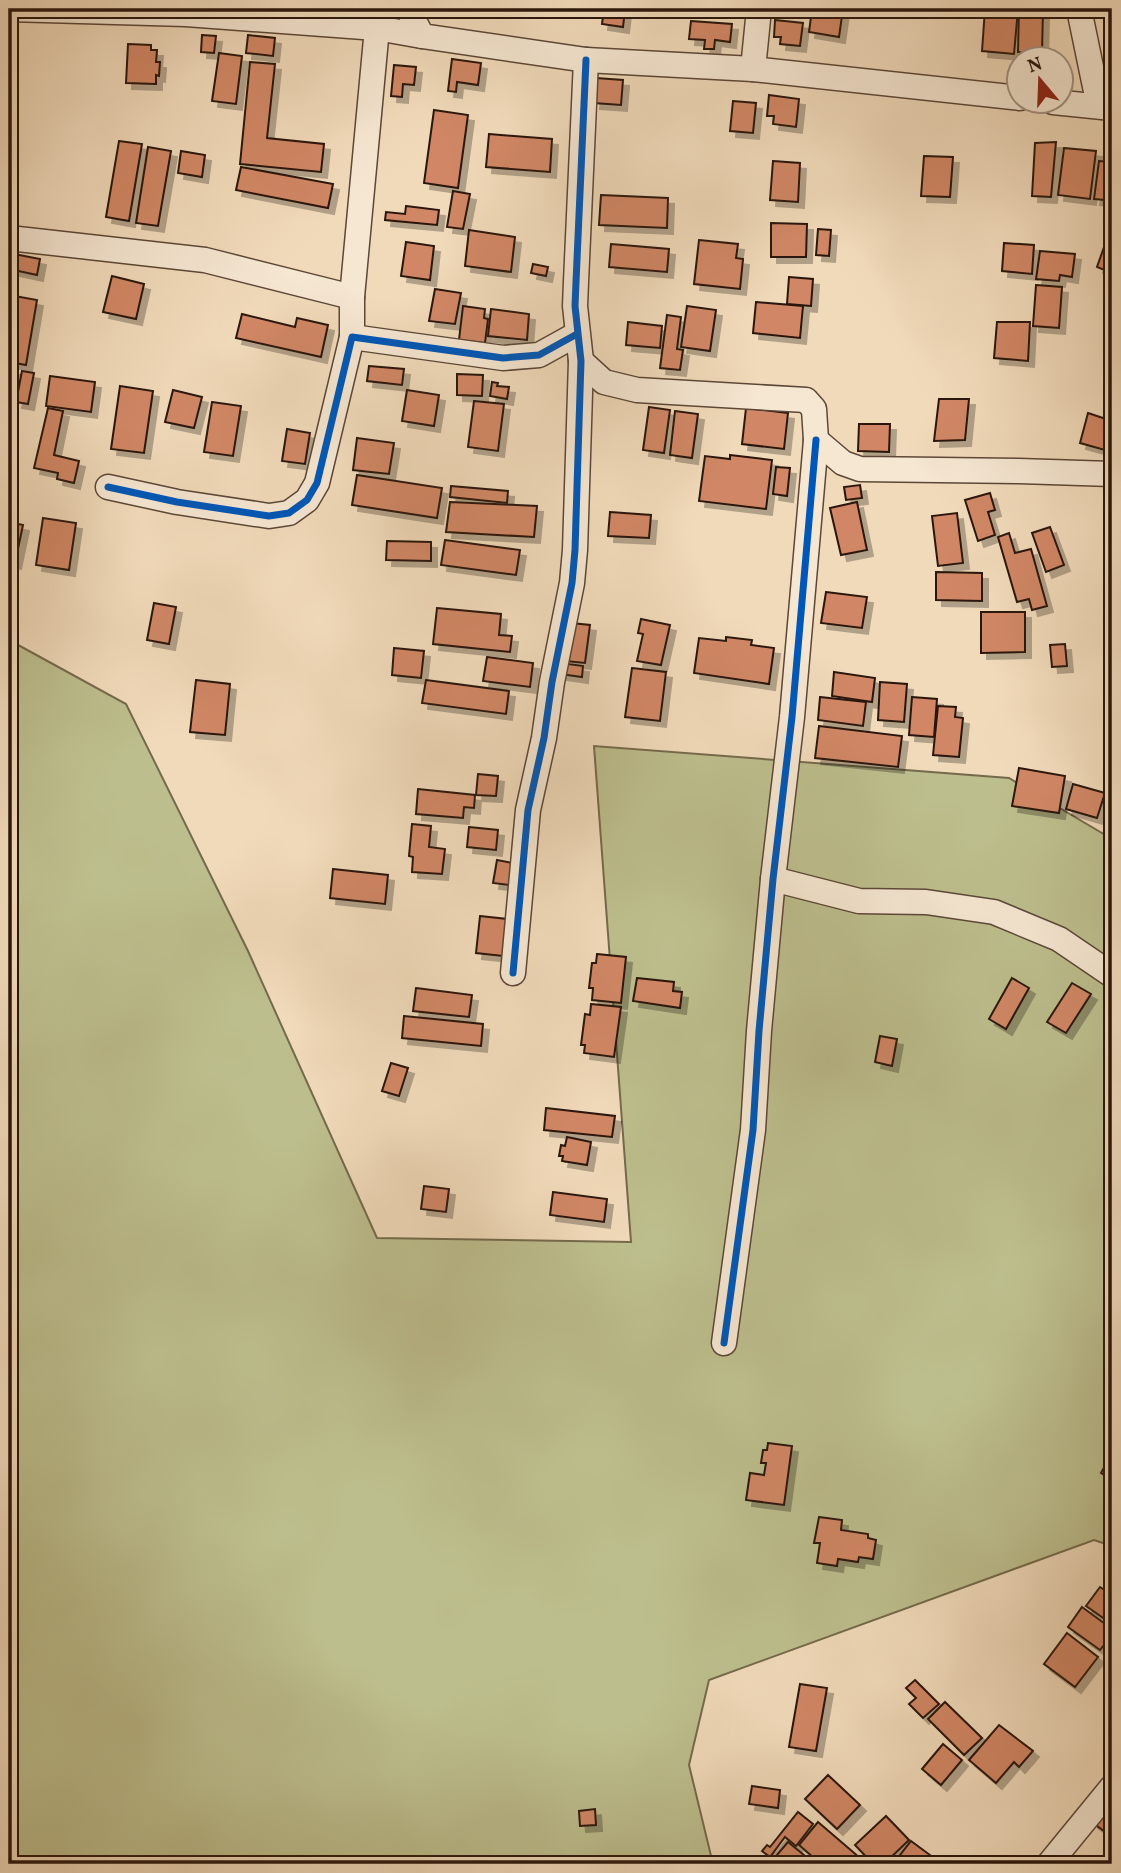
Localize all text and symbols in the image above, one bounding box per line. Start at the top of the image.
north arrow [1006,46,1076,116]
text: N [1024,51,1046,80]

